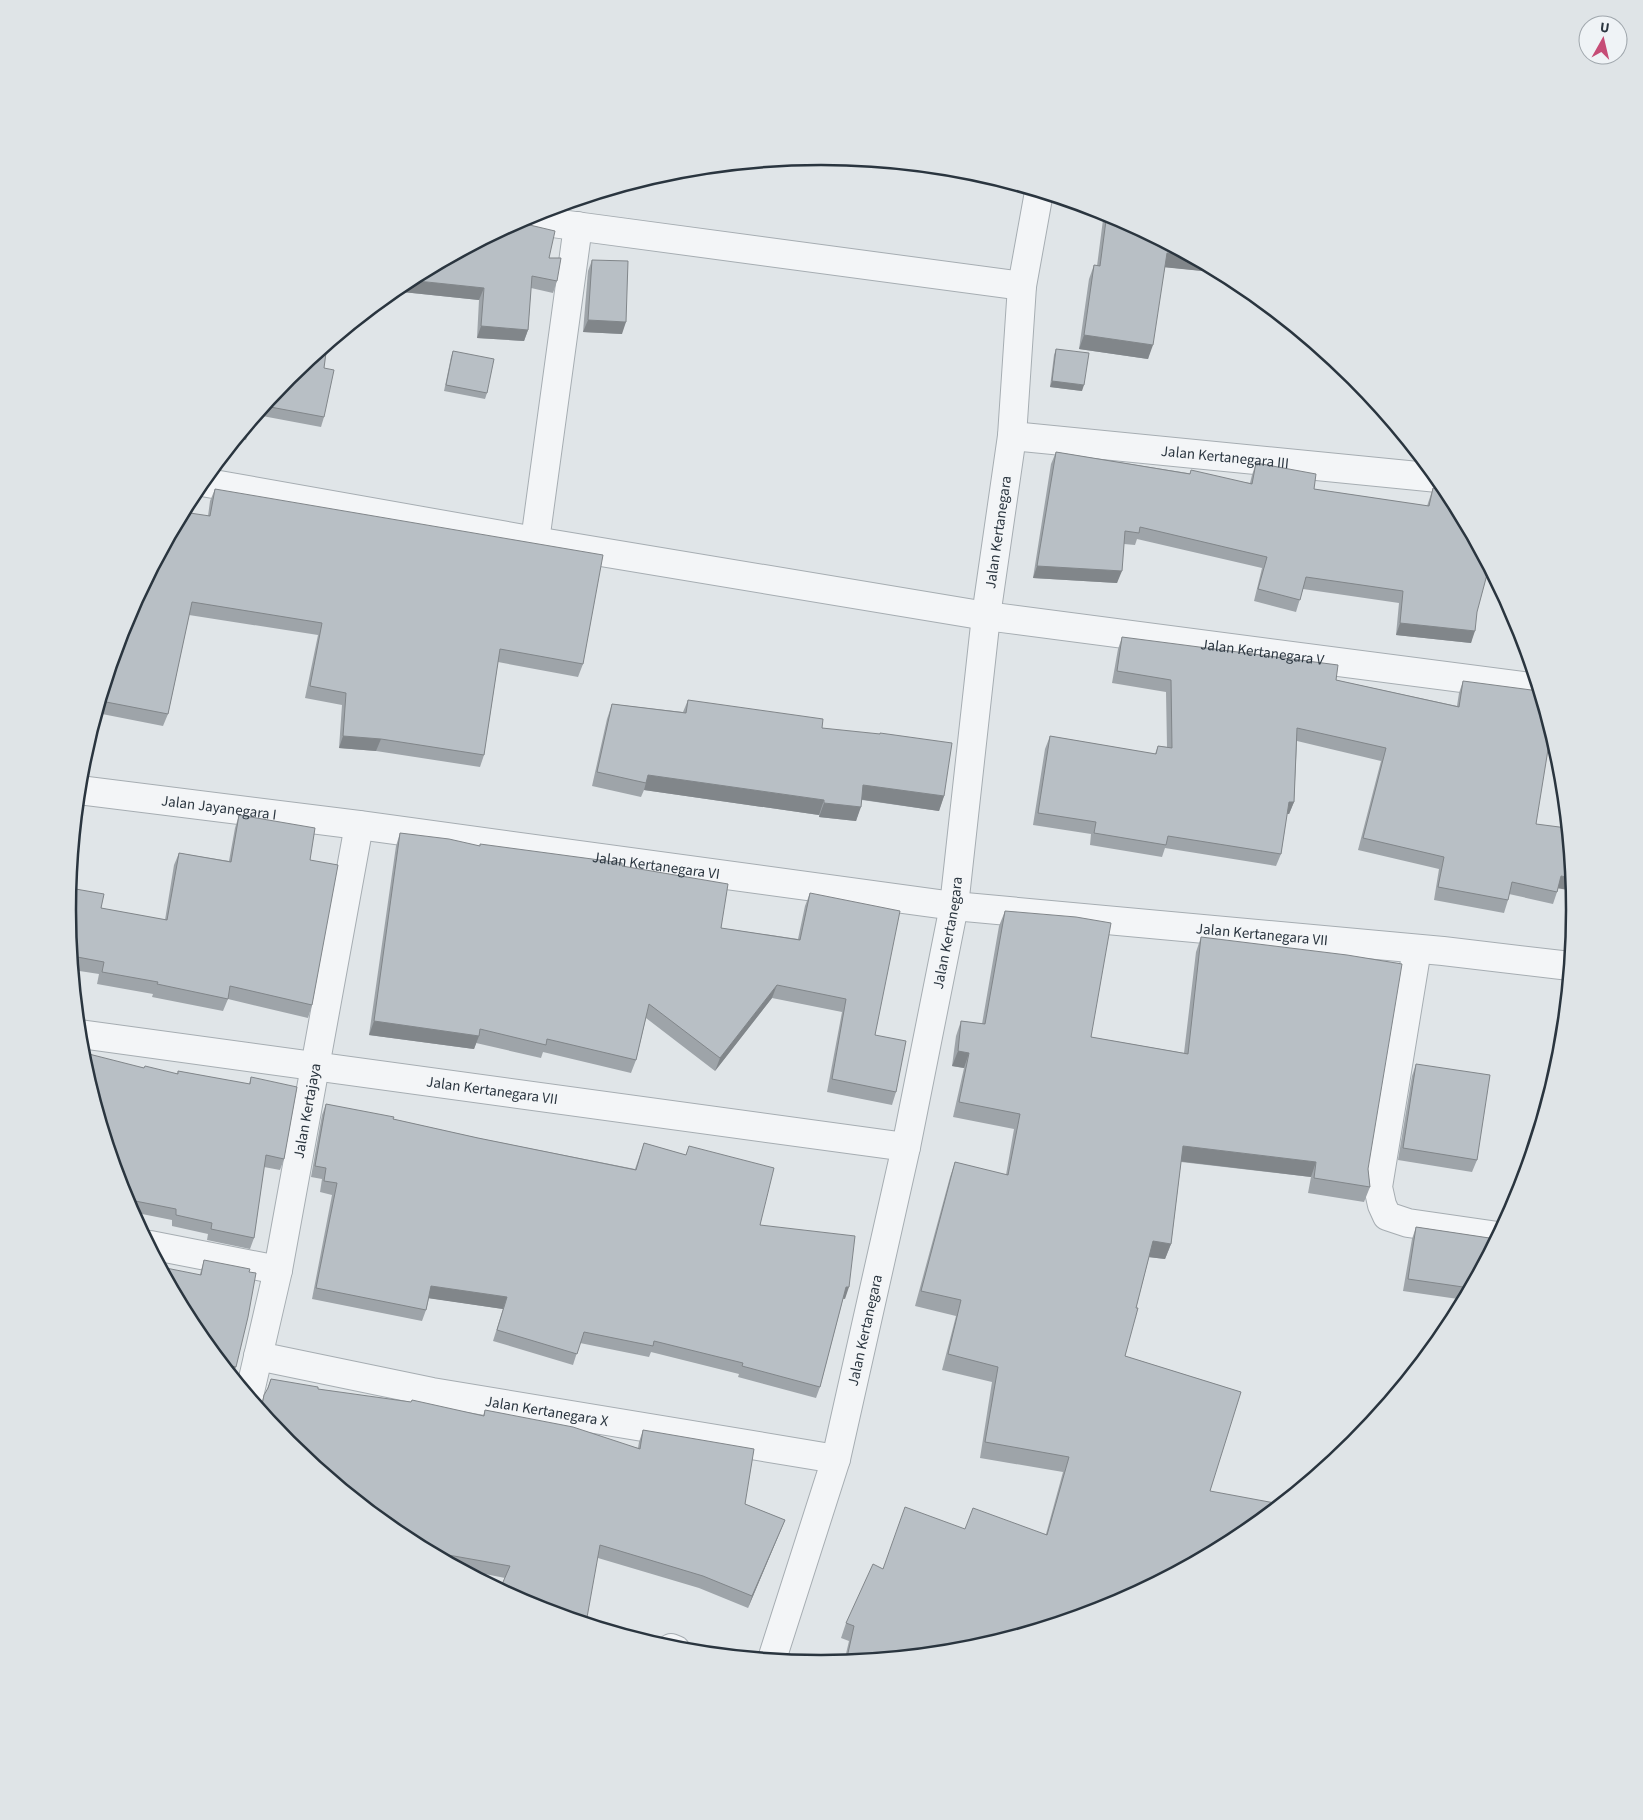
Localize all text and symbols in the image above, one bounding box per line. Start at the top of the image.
north arrow [1578,15,1628,65]
text: U [1599,18,1611,39]
street label: Jalan Kertanegara III [1160,440,1290,474]
street label: Jalan Kertanegara [980,474,1017,590]
street label: Jalan Kertanegara V [1199,634,1326,671]
street label: Jalan Jayanegara I [160,790,278,825]
street label: Jalan Kertanegara VI [591,846,721,885]
street label: Jalan Kertanegara [927,876,968,991]
street label: Jalan Kertanegara VII [1195,918,1329,951]
street label: Jalan Kertajaya [288,1062,326,1160]
street label: Jalan Kertanegara VII [425,1071,559,1110]
street label: Jalan Kertanegara [842,1272,888,1388]
street label: Jalan Kertanegara X [484,1390,610,1432]

